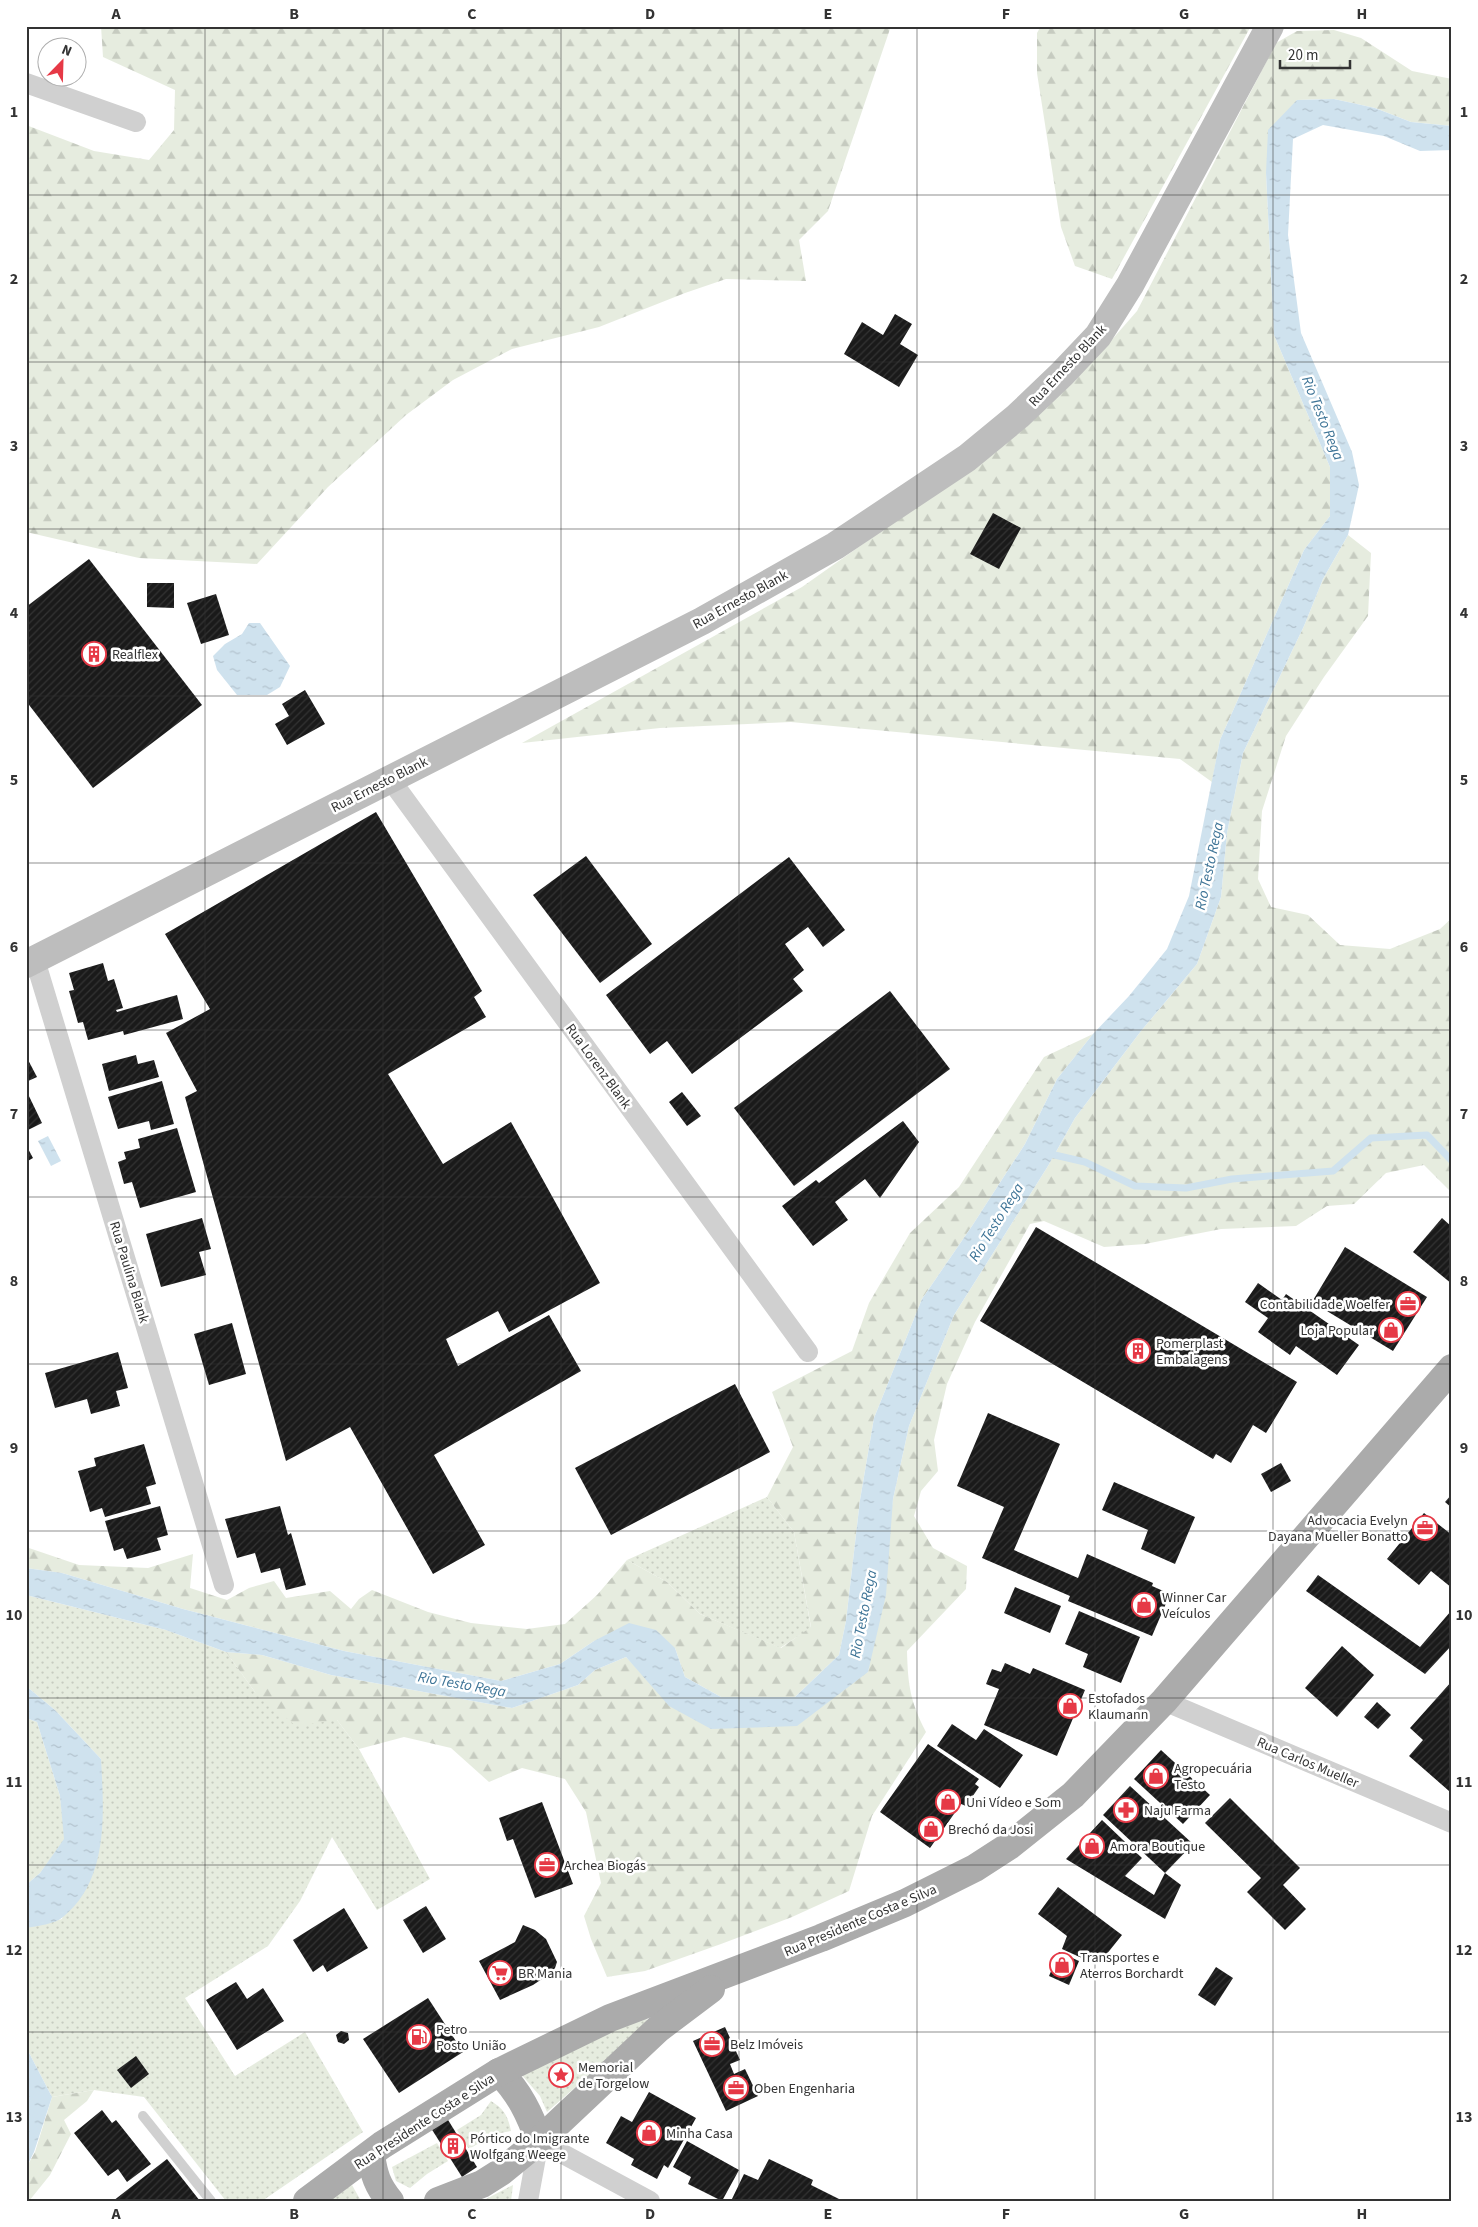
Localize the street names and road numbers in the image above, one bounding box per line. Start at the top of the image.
street label: Rua Ernesto Blank [1024,320,1111,411]
street label: Rua Ernesto Blank [689,565,792,634]
street label: Rua Ernesto Blank [328,752,431,818]
street label: Rua Lorenz Blank [560,1020,636,1113]
street label: Rua Paulina Blank [104,1219,154,1326]
street label: Rua Carlos Mueller [1254,1732,1362,1793]
street label: Rua Presidente Costa e Silva [781,1880,940,1962]
street label: Rua Presidente Costa e Silva [350,2069,499,2175]

